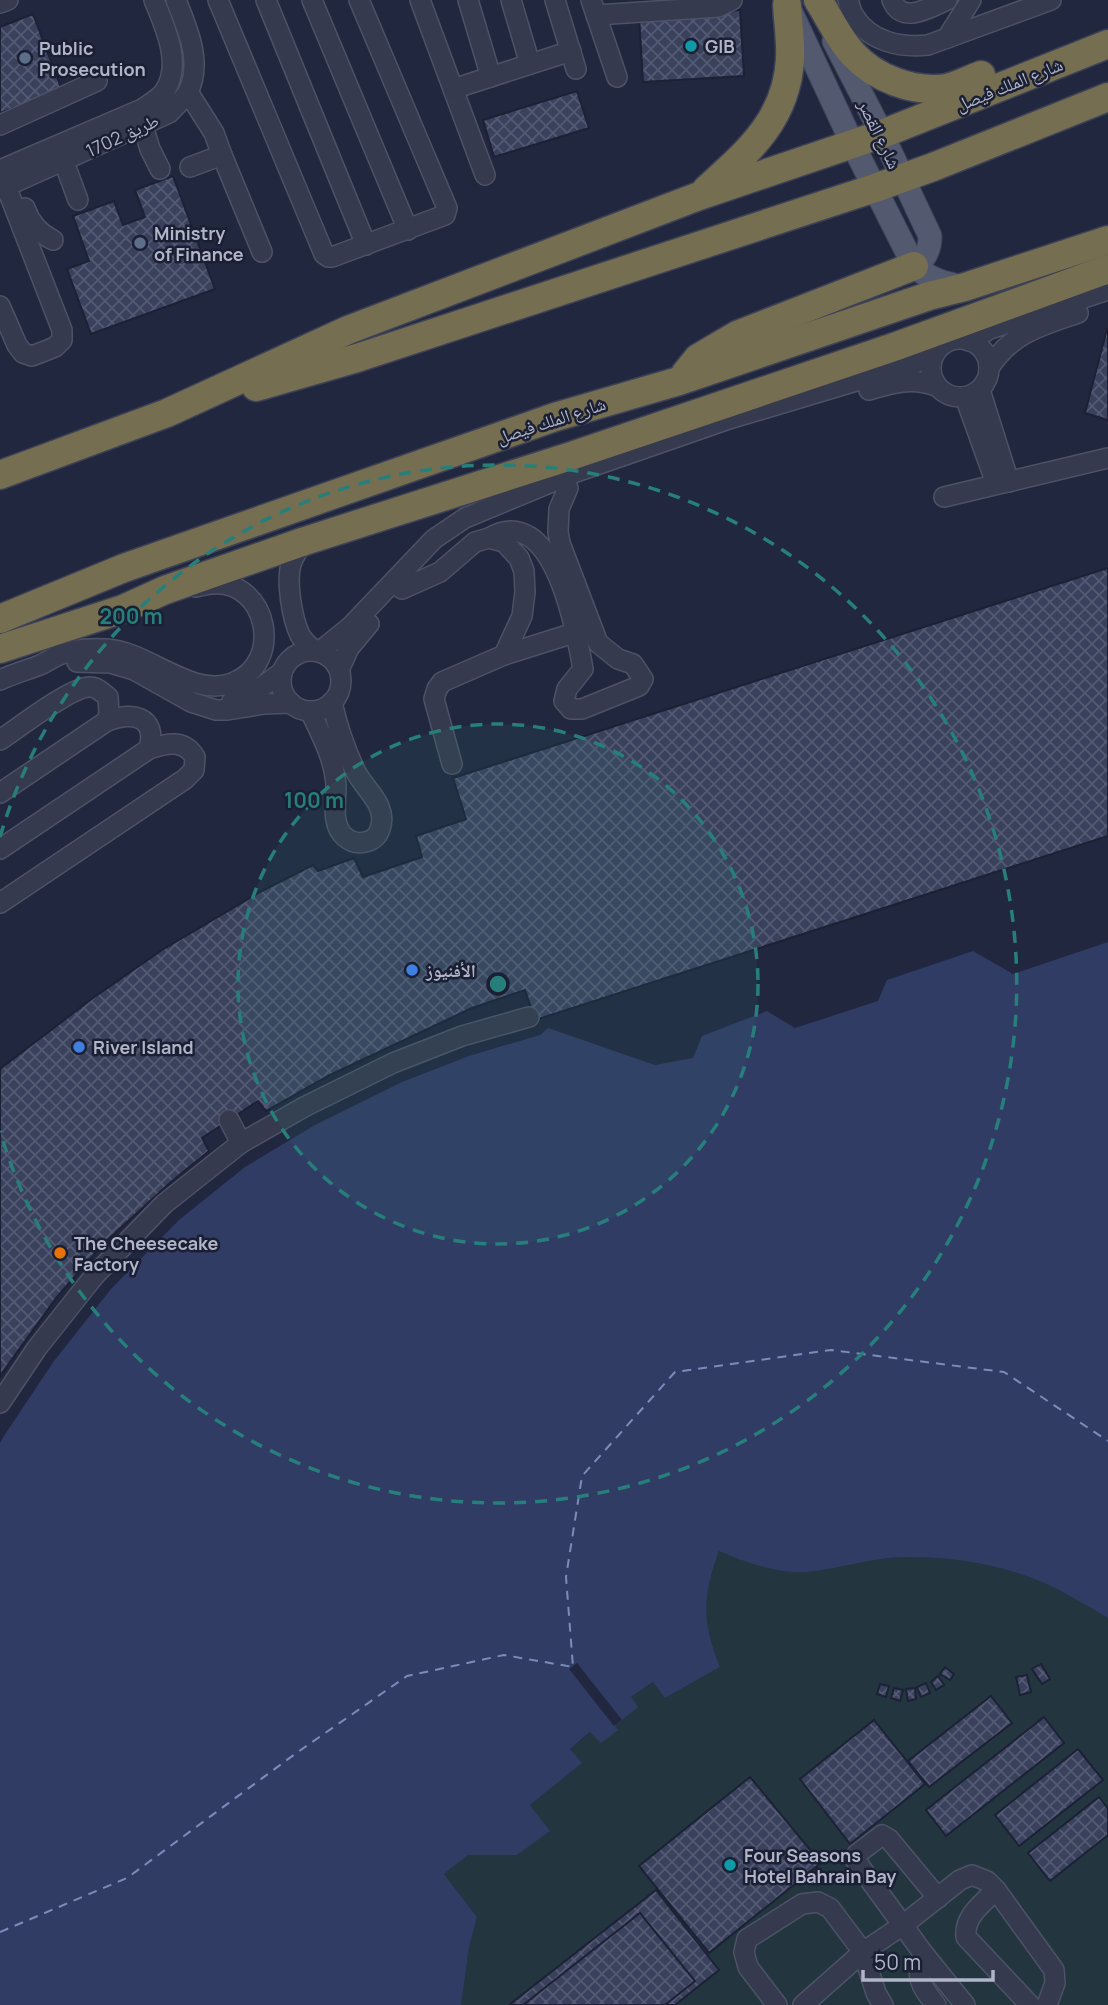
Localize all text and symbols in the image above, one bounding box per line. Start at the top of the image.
place label: GIB [705,34,735,58]
place label: Public Prosecution [39,36,146,81]
marker: GIB [683,38,699,54]
marker: Public Prosecution [17,50,33,66]
street label: شارع الملك فيصل [952,52,1066,116]
street label: شارع القصر [853,95,907,173]
street label: طريق 1702 [82,108,162,162]
place label: Ministry of Finance [154,221,244,266]
marker: Ministry of Finance [132,235,148,251]
street label: شارع الملك فيصل [493,391,609,449]
text: 200 m [99,602,163,630]
text: 100 m [284,786,344,814]
place label: الأفنيوز [425,958,476,982]
marker: الأفنيوز [404,962,420,978]
centre of rings [486,972,510,996]
place label: River Island [93,1035,194,1059]
marker: River Island [71,1039,87,1055]
place label: The Cheesecake Factory [74,1231,219,1276]
marker: The Cheesecake Factory [52,1245,68,1261]
place label: Four Seasons Hotel Bahrain Bay [744,1843,896,1888]
marker: Four Seasons Hotel Bahrain Bay [722,1857,738,1873]
scale bar [863,1938,992,1982]
text: 50 m [874,1948,921,1976]

